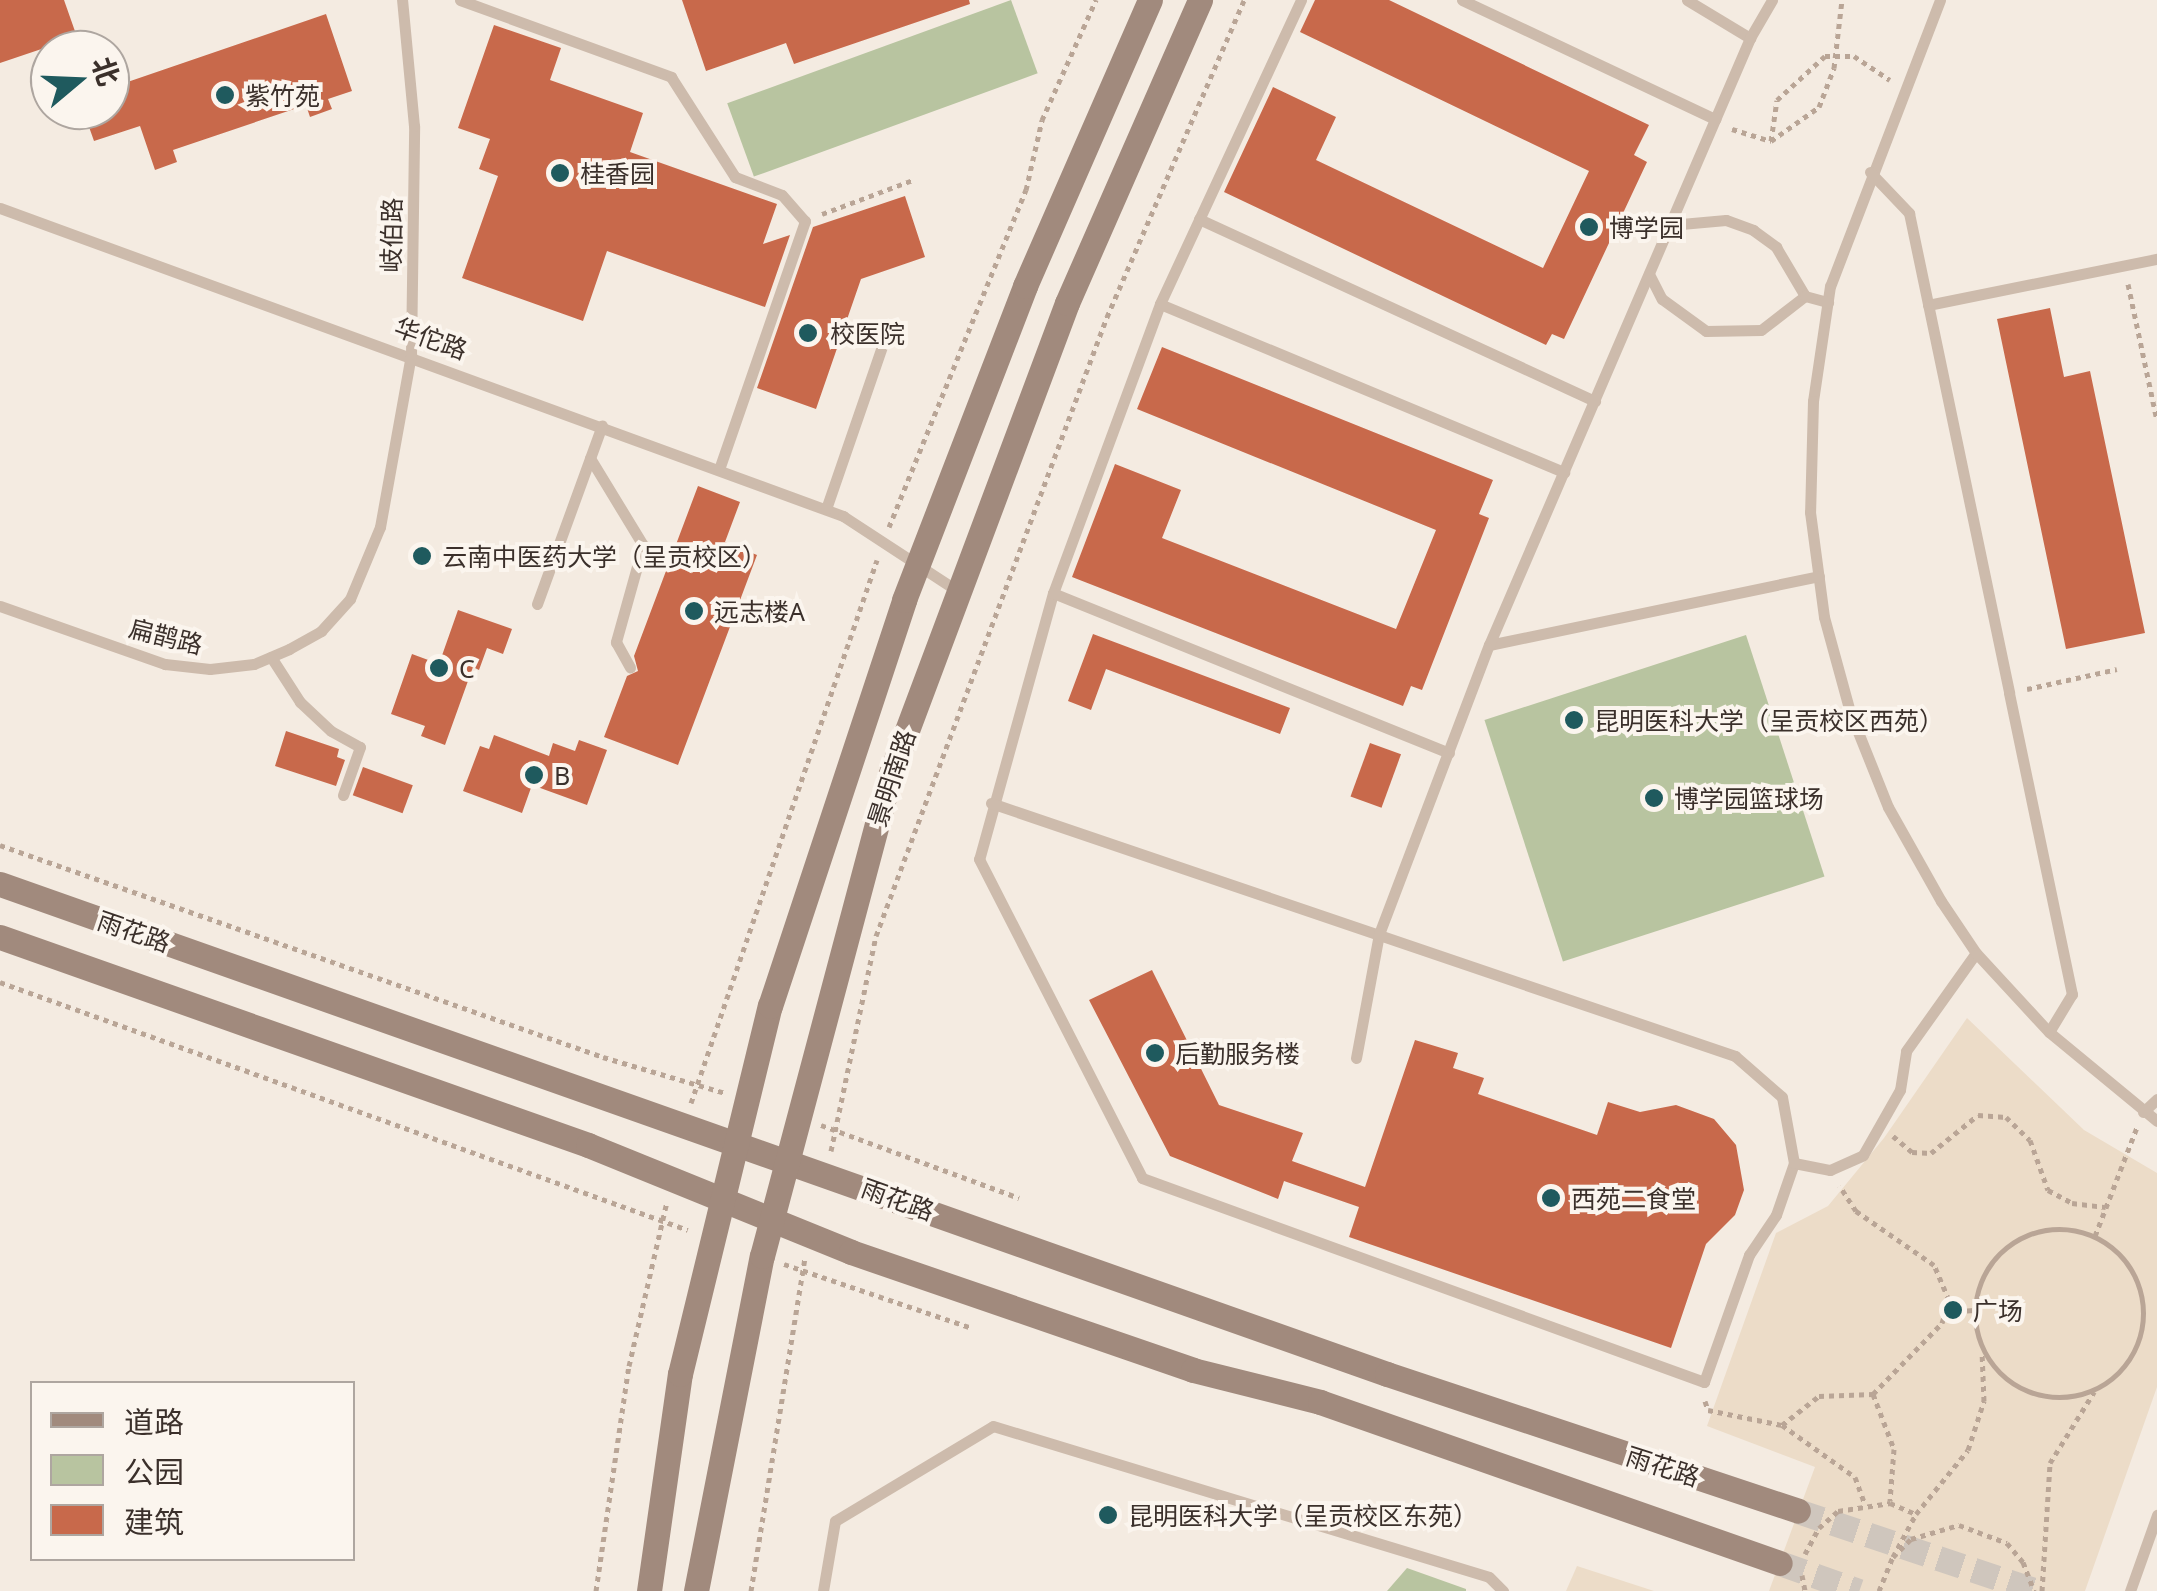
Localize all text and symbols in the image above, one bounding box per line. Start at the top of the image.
north arrow [30,30,130,130]
text: 北 [84,51,129,90]
place label: 紫竹苑 [245,80,320,110]
marker: 紫竹苑 [214,84,236,106]
place label: 桂香园 [580,158,655,188]
marker: 桂香园 [549,162,571,184]
street label: 岐伯路 [375,197,407,273]
place label: 博学园 [1609,212,1684,242]
marker: 博学园 [1578,216,1600,238]
street label: 华佗路 [391,311,471,365]
place label: 校医院 [830,318,905,348]
marker: 校医院 [795,320,821,346]
place label: 云南中医药大学（呈贡校区） [442,541,767,571]
marker: 云南中医药大学（呈贡校区） [411,545,433,567]
place label: 远志楼A [714,596,805,626]
marker: 远志楼A [683,600,705,622]
street label: 扁鹊路 [126,612,206,660]
place label: C [459,653,475,683]
marker: C [428,657,450,679]
place label: 昆明医科大学（呈贡校区西苑） [1594,705,1944,735]
marker: 昆明医科大学（呈贡校区西苑） [1563,709,1585,731]
street label: 景明南路 [861,726,921,830]
place label: B [554,760,570,790]
marker: B [523,764,545,786]
place label: 博学园篮球场 [1674,783,1824,813]
marker: 博学园篮球场 [1643,787,1665,809]
street label: 雨花路 [94,905,174,957]
place label: 后勤服务楼 [1175,1038,1300,1068]
marker: 后勤服务楼 [1144,1042,1166,1064]
street label: 雨花路 [858,1172,938,1226]
place label: 西苑二食堂 [1571,1183,1696,1213]
marker: 西苑二食堂 [1540,1187,1562,1209]
place label: 广场 [1973,1295,2023,1325]
marker: 广场 [1942,1299,1964,1321]
legend [30,1381,355,1561]
text: 道路 [124,1401,184,1442]
street label: 雨花路 [1623,1440,1703,1492]
text: 公园 [124,1451,184,1492]
place label: 昆明医科大学（呈贡校区东苑） [1128,1500,1478,1530]
text: 建筑 [124,1501,184,1542]
marker: 昆明医科大学（呈贡校区东苑） [1097,1504,1119,1526]

